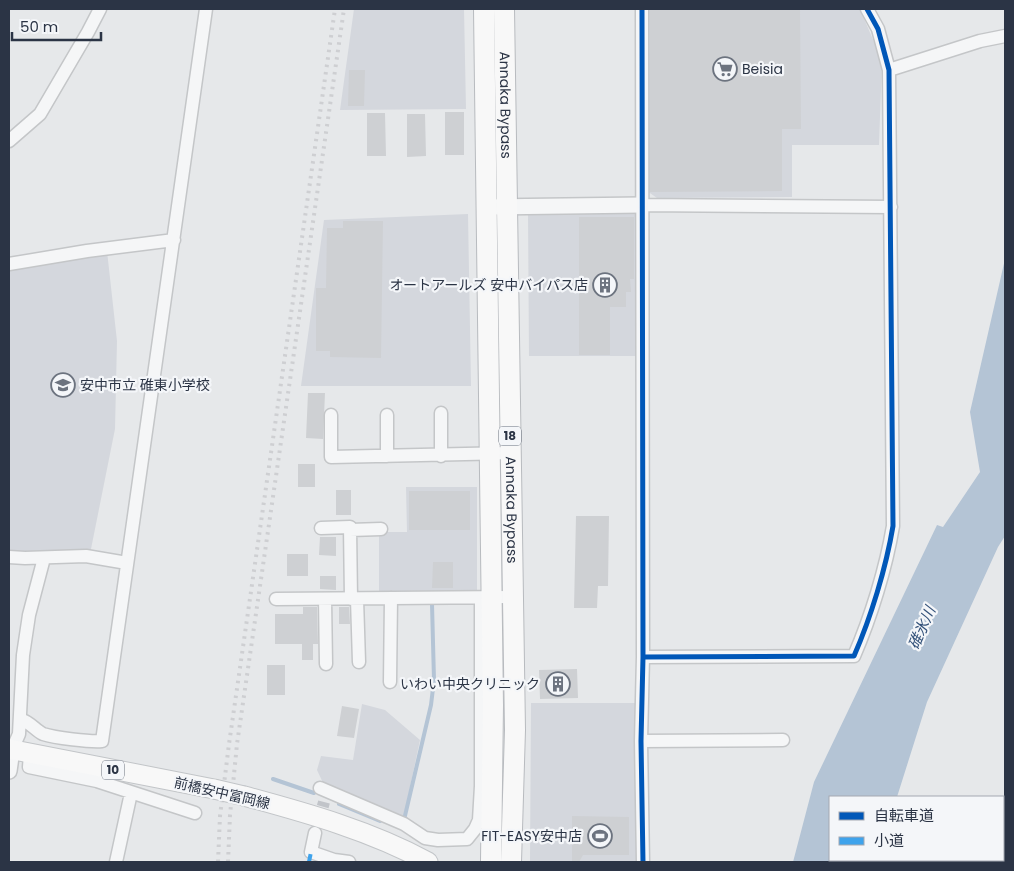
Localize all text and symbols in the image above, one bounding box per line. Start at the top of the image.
scale bar [12,10,101,42]
text: 50 m [20,16,58,37]
street label: Annaka Bypass [495,51,516,159]
supermarket icon: Beisia [712,56,738,82]
place label: Beisia [742,59,783,79]
building icon: オートアールズ 安中バイパス店 [592,272,618,298]
place label: オートアールズ 安中バイパス店 [389,275,588,295]
school or university icon: 安中市立 碓東小学校 [50,372,76,398]
place label: 安中市立 碓東小学校 [80,375,210,395]
road number: 18 [499,426,521,446]
street label: Annaka Bypass [501,456,522,564]
water label: 碓氷川 [903,601,941,653]
building icon: いわい中央クリニック [545,671,571,697]
place label: いわい中央クリニック [400,674,540,694]
road number: 10 [102,760,124,780]
street label: 前橋安中富岡線 [172,772,272,814]
legend [829,796,1004,861]
text: 自転車道 [874,805,934,826]
sports icon: FIT-EASY安中店 [587,823,613,849]
place label: FIT-EASY安中店 [481,826,582,846]
text: 小道 [874,830,904,851]

